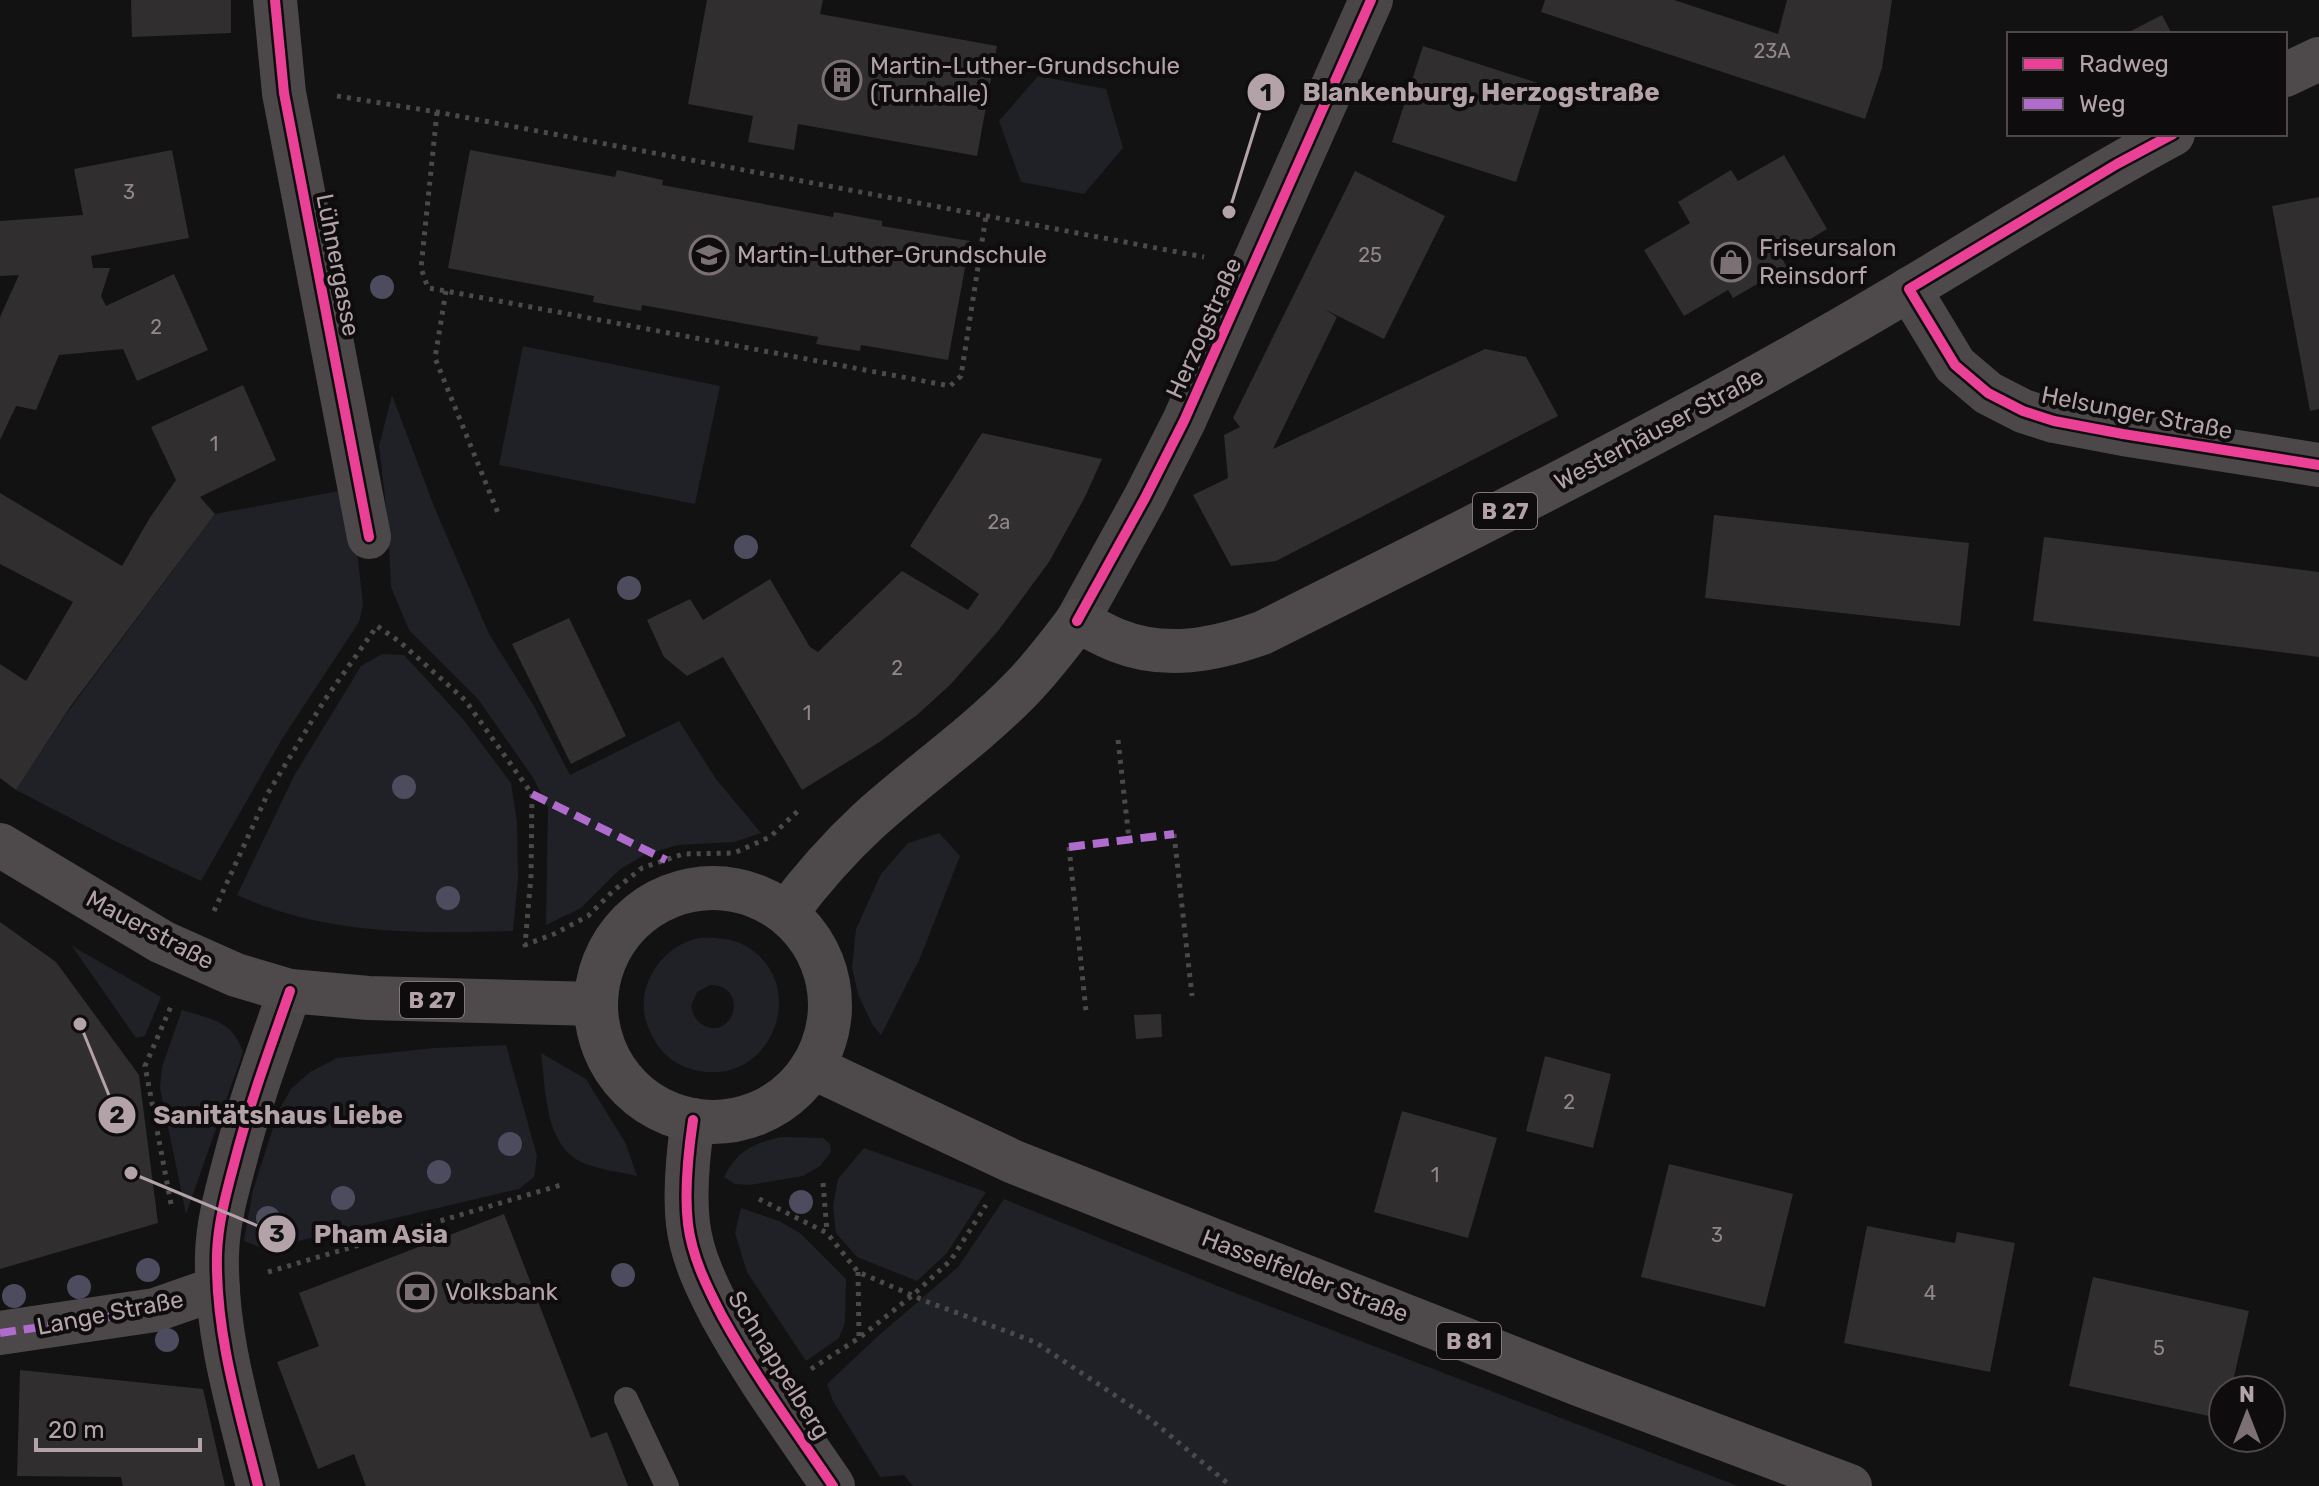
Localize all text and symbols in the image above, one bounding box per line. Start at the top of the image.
legend [2007,32,2287,136]
house number: 23A [1753,39,1791,63]
text: Radweg [2079,50,2169,78]
place label: Martin-Luther-Grundschule (Turnhalle) [870,52,1180,108]
building icon: Martin-Luther-Grundschule (Turnhalle) [821,59,863,101]
callout: Blankenburg, Herzogstraße [1246,67,1676,117]
text: Blankenburg, Herzogstraße [1302,77,1660,108]
text: 1 [1260,79,1272,107]
text: Weg [2079,90,2126,118]
house number: 3 [123,180,135,204]
street label: Lühnergasse [310,191,366,339]
school or university icon: Martin-Luther-Grundschule [688,234,730,276]
place label: Friseursalon Reinsdorf [1759,234,1897,290]
place label: Martin-Luther-Grundschule [737,241,1047,269]
shop icon: Friseursalon Reinsdorf [1710,241,1752,283]
house number: 25 [1358,243,1382,267]
street label: Herzogstraße [1160,253,1248,403]
house number: 2 [150,315,162,339]
street label: Westerhäuser Straße [1550,362,1768,496]
street label: Helsunger Straße [2039,381,2235,445]
house number: 1 [210,432,218,456]
road number: B 27 [1473,493,1537,529]
house number: 2a [988,510,1010,534]
house number: 2 [891,656,903,680]
house number: 1 [803,701,811,725]
street label: Mauerstraße [81,885,219,975]
road number: B 27 [400,982,464,1018]
callout: Sanitätshaus Liebe [97,1090,418,1140]
house number: 2 [1563,1090,1575,1114]
text: Sanitätshaus Liebe [153,1100,403,1131]
text: 2 [109,1101,125,1129]
house number: 1 [1431,1163,1439,1187]
callout: Pham Asia [257,1209,464,1259]
text: Pham Asia [314,1219,448,1250]
text: 3 [269,1220,285,1248]
house number: 3 [1711,1223,1723,1247]
street label: Hasselfelder Straße [1198,1224,1412,1328]
bank icon: Volksbank [396,1271,438,1313]
place label: Volksbank [445,1278,559,1306]
house number: 4 [1924,1281,1936,1305]
street label: Lange Straße [34,1285,186,1341]
street label: Schnappelberg [722,1286,836,1444]
road number: B 81 [1437,1323,1501,1359]
house number: 5 [2153,1336,2165,1360]
north arrow [2207,1374,2287,1454]
text: N [2239,1381,2255,1408]
scale bar [36,1402,200,1452]
text: 20 m [48,1416,105,1444]

